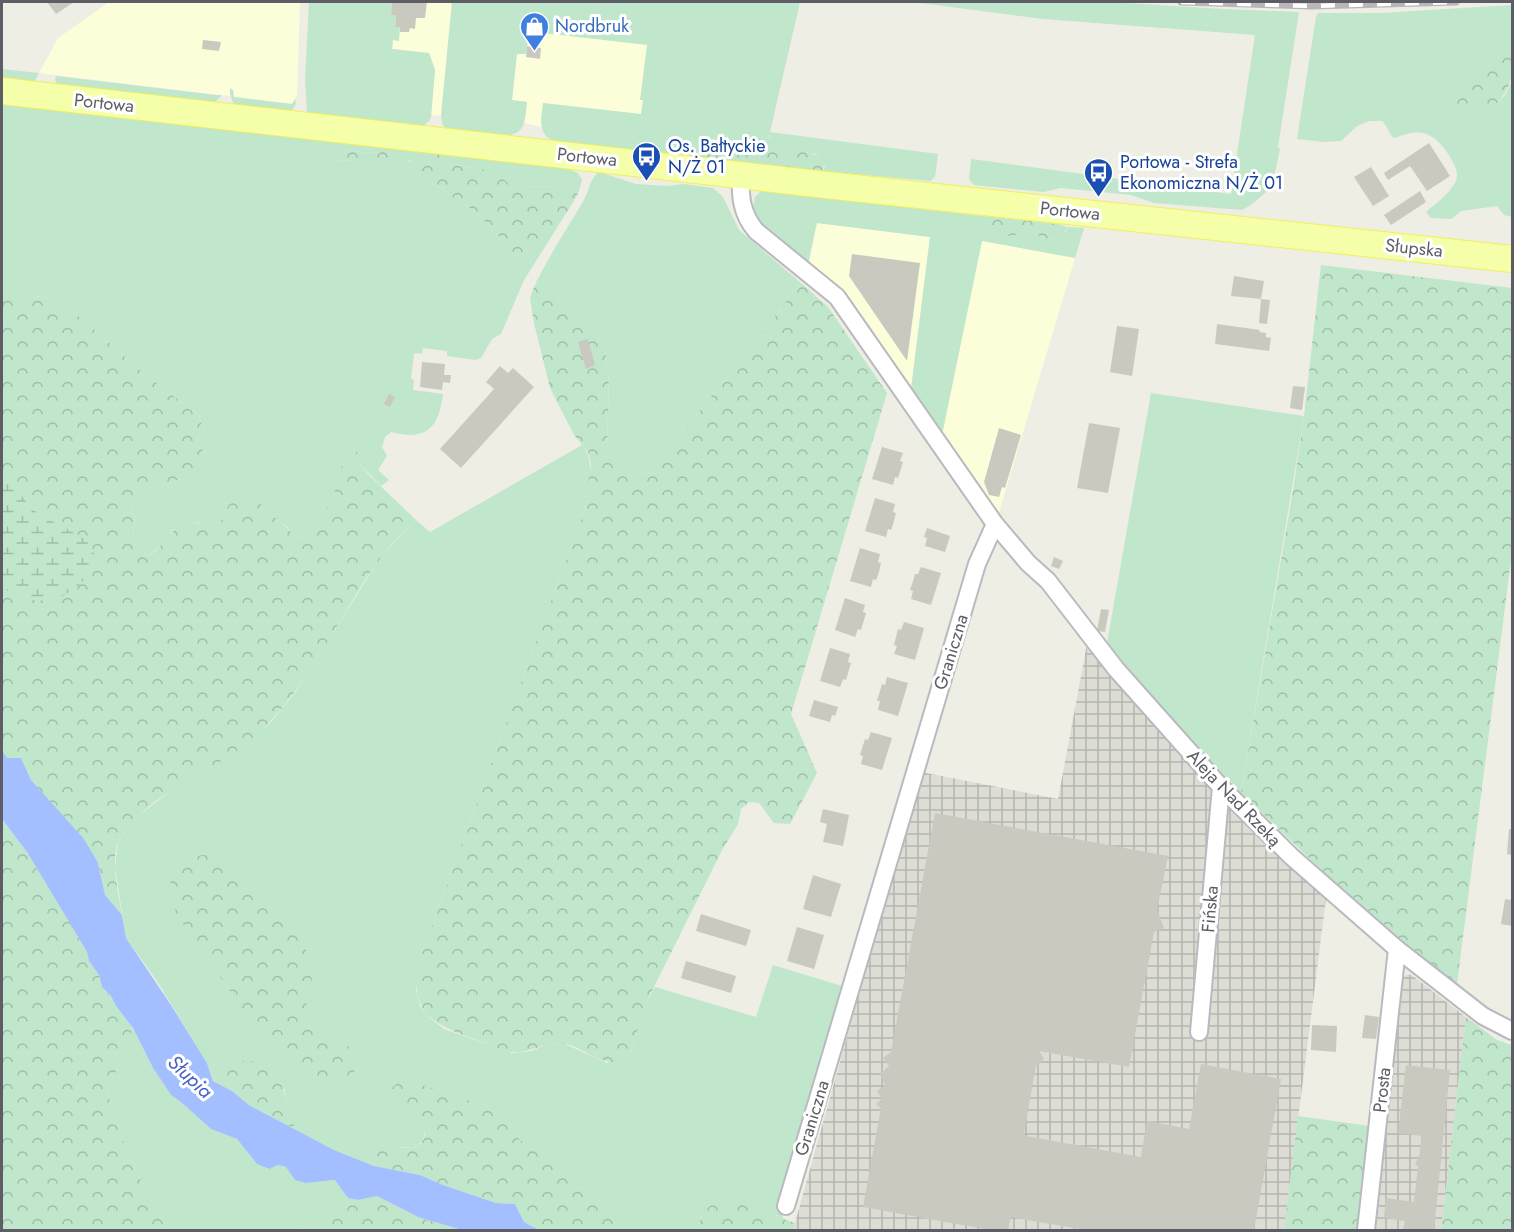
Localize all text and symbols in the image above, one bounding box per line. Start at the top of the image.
shop icon: Nordbruk [518,10,550,52]
place label: Nordbruk [555,13,629,39]
street label: Portowa [73,87,135,119]
place label: Os. Bałtyckie N/Ż 01 [668,133,766,180]
bus stop icon: Os. Bałtyckie N/Ż 01 [631,140,663,182]
street label: Portowa [556,141,618,173]
place label: Portowa - Strefa Ekonomiczna N/Ż 01 [1120,149,1283,196]
bus stop icon: Portowa - Strefa Ekonomiczna N/Ż 01 [1083,156,1115,198]
street label: Portowa [1039,195,1101,227]
street label: Słupska [1384,232,1444,264]
street label: Graniczna [927,611,975,693]
street label: Aleja Nad Rzeką [1181,744,1287,853]
street label: Fińska [1195,884,1225,934]
water label: Słupia [161,1049,219,1105]
street label: Prosta [1367,1066,1397,1114]
street label: Graniczna [788,1077,836,1159]

